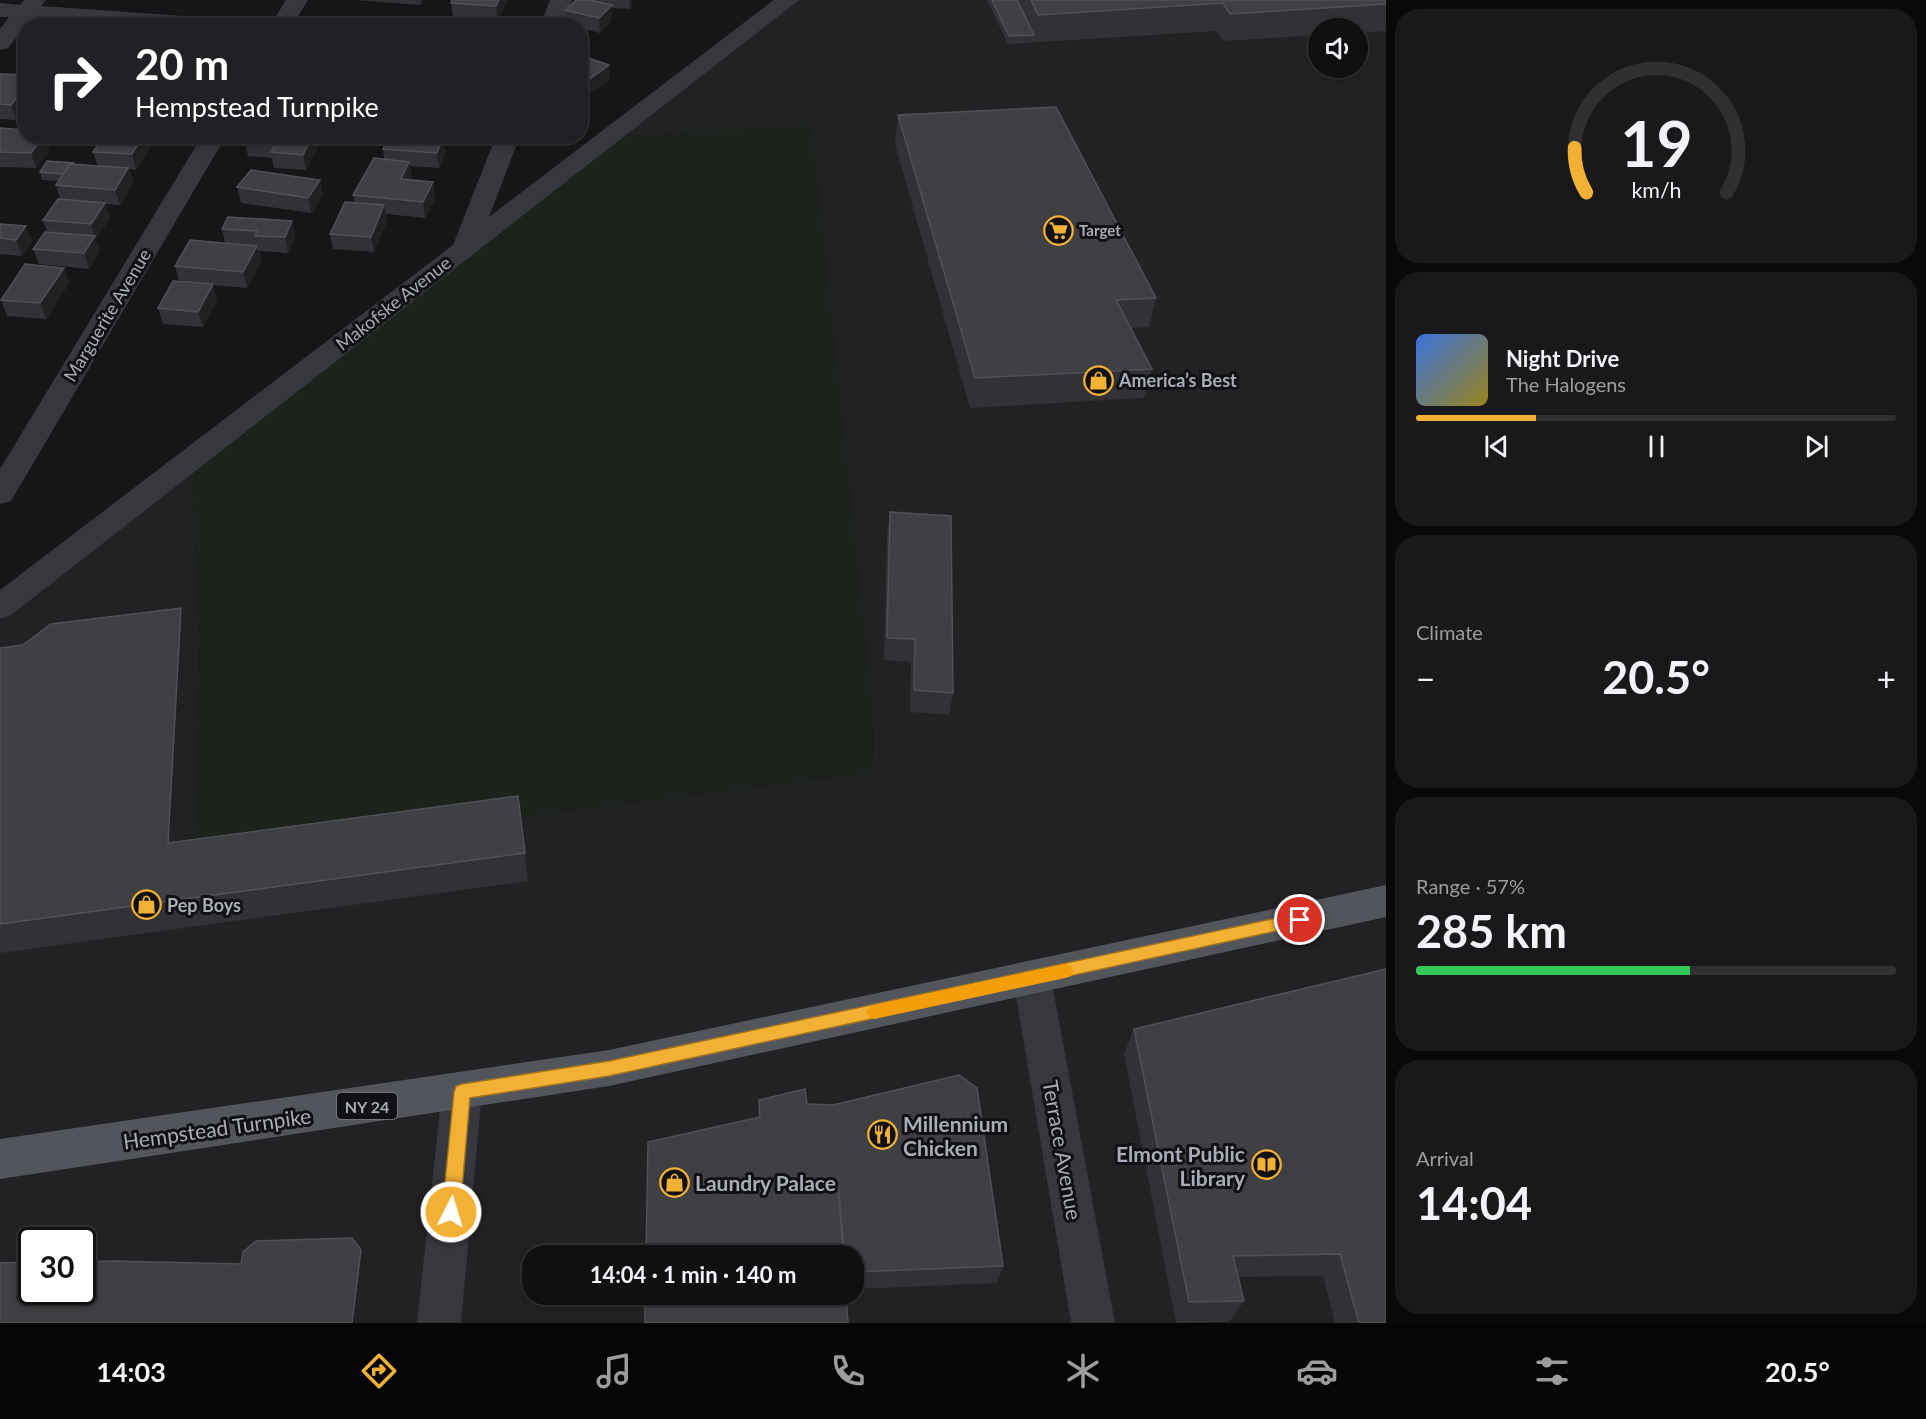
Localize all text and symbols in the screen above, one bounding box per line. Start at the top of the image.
map controls [1308,18,1368,78]
button: sound [1308,18,1368,78]
text: 20 m [135,39,229,89]
icon: right [36,42,114,120]
text: Hempstead Turnpike [135,90,379,123]
text: 19 [1620,105,1692,180]
text: km/h [1631,177,1681,203]
supermarket icon: Target [1042,214,1074,246]
place label: Target [1079,221,1121,239]
street label: Marguerite Avenue [59,245,155,385]
street label: Makofske Avenue [331,251,455,355]
text: Night Drive [1506,345,1619,372]
shop icon: America’s Best [1082,364,1114,396]
place label: America’s Best [1118,369,1237,391]
text: The Halogens [1506,372,1626,396]
icon: previous [1480,430,1513,463]
icon: pause [1640,430,1673,463]
icon: next [1800,430,1833,463]
text: Climate [1416,620,1483,644]
text: 20.5° [1602,650,1710,704]
text: − [1416,658,1435,698]
text: + [1877,658,1896,698]
text: Range · 57% [1416,874,1525,898]
shop icon: Pep Boys [130,889,162,921]
place label: Pep Boys [167,894,241,916]
pin [1274,894,1325,945]
icon: arrive [1283,903,1316,936]
text: 285 km [1416,904,1567,958]
street label: Terrace Avenue [1038,1078,1088,1222]
road number: NY 24 [337,1093,397,1119]
street label: Hempstead Turnpike [121,1102,313,1154]
place label: Millennium Chicken [903,1111,1008,1160]
restaurant icon: Millennium Chicken [866,1119,898,1151]
place label: Elmont Public Library [1116,1141,1246,1190]
text: Arrival [1416,1146,1474,1170]
library icon: Elmont Public Library [1250,1149,1282,1181]
shop icon: Laundry Palace [658,1166,690,1198]
place label: Laundry Palace [695,1170,836,1195]
text: 14:04 [1416,1176,1532,1230]
position arrow [419,1180,483,1244]
speed limit sign: 30 [18,1227,96,1305]
text: 14:04 · 1 min · 140 m [590,1261,796,1288]
icon: directions [358,1350,400,1392]
icon: music [593,1350,635,1392]
icon: phone [827,1350,869,1392]
icon: climate [1062,1350,1104,1392]
icon: car [1296,1350,1338,1392]
icon: filters [1531,1350,1573,1392]
text: 14:03 [96,1355,166,1388]
text: 20.5° [1765,1355,1830,1388]

